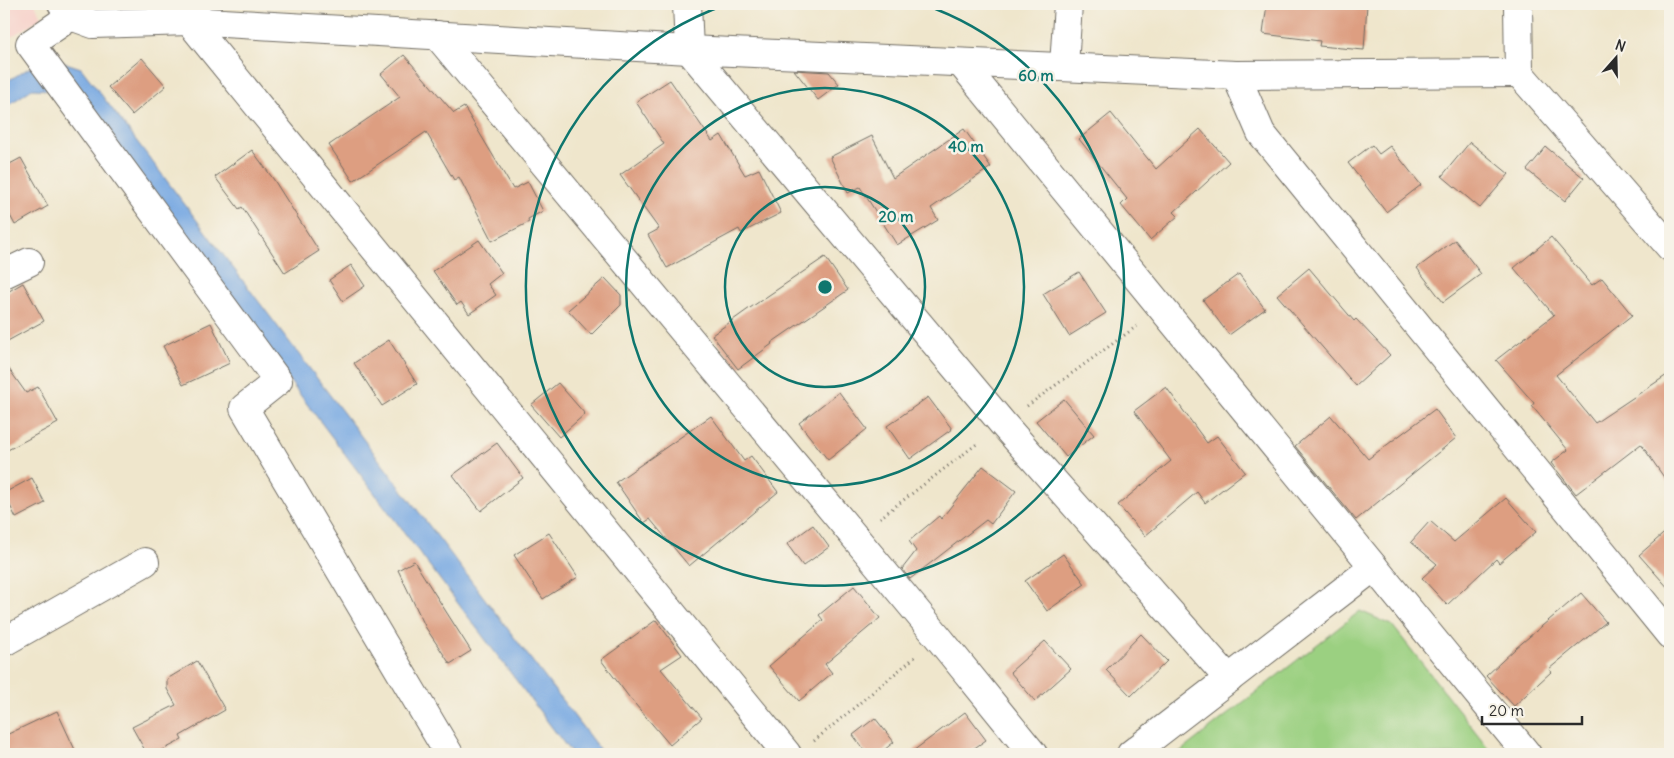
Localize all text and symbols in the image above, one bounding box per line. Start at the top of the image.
north arrow [1592,32,1642,82]
text: N [1613,36,1628,56]
text: 60 m [1018,66,1054,85]
text: 40 m [948,137,984,156]
text: 20 m [879,207,913,226]
centre of rings [816,278,834,296]
scale bar [1482,693,1582,725]
text: 20 m [1489,701,1524,720]

